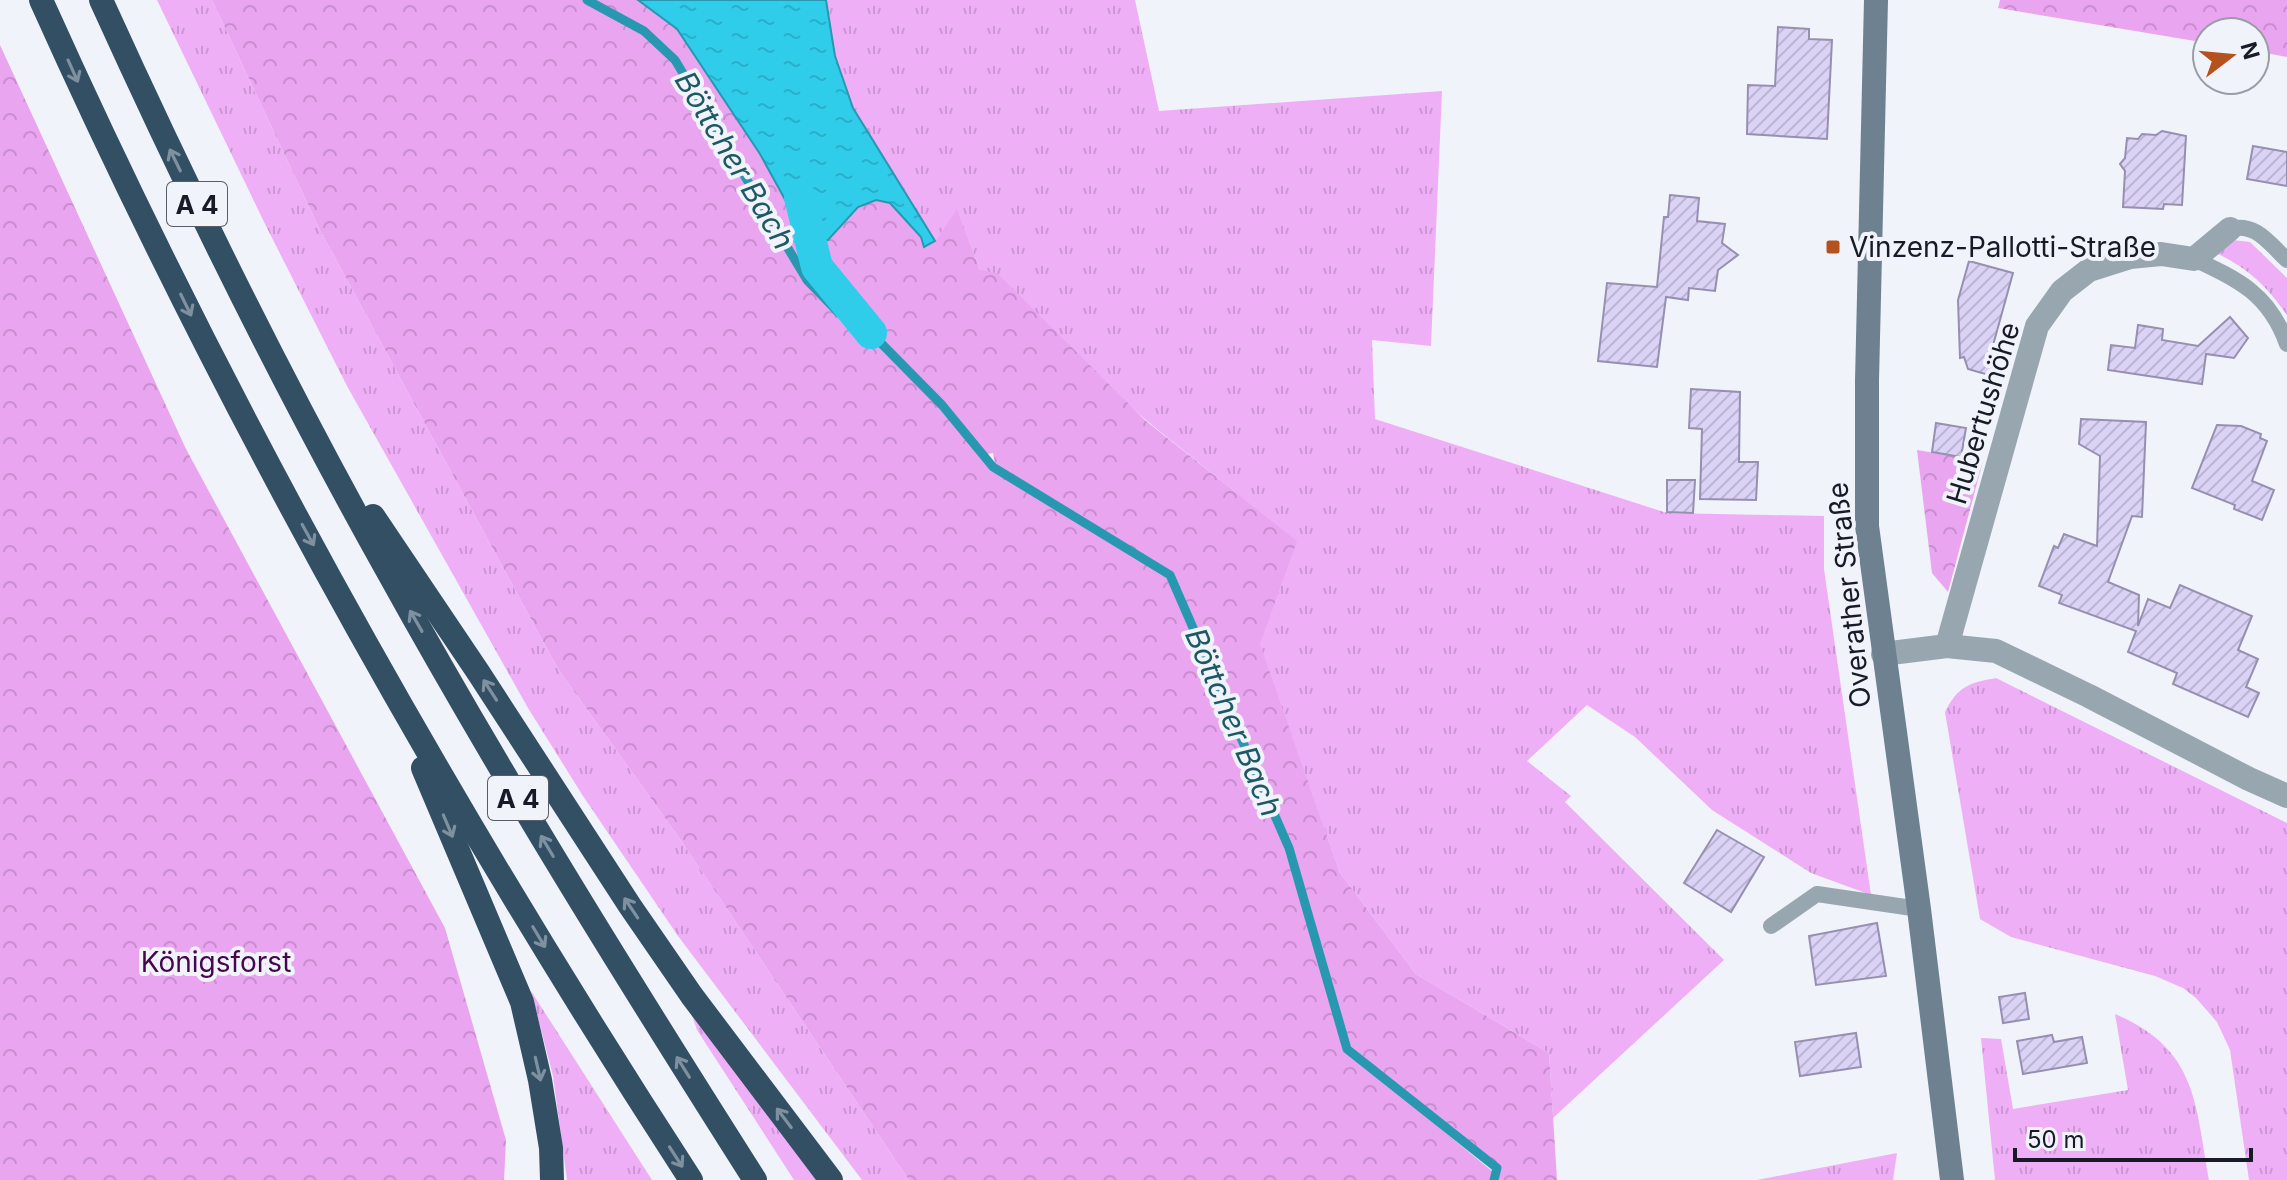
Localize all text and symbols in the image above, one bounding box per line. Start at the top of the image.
north arrow [2191,16,2271,96]
text: N [2235,39,2265,62]
one-way arrow [66,59,81,83]
water label: Böttcher Bach [668,65,802,255]
one-way arrow [167,148,182,172]
road number: A 4 [167,182,227,226]
place label: Vinzenz-Pallotti-Straße [1849,230,2156,264]
marker: Vinzenz-Pallotti-Straße [1824,238,1842,256]
one-way arrow [179,293,194,317]
street label: Hubertushöhe [1939,318,2027,508]
street label: Overather Straße [1820,481,1878,709]
one-way arrow [300,523,316,546]
one-way arrow [408,610,424,633]
water label: Böttcher Bach [1178,622,1290,822]
one-way arrow [481,679,498,701]
road number: A 4 [488,776,548,820]
one-way arrow [441,813,456,838]
one-way arrow [538,835,554,858]
one-way arrow [623,897,640,919]
one-way arrow [531,925,547,948]
park label: Königsforst [141,945,291,979]
one-way arrow [531,1056,546,1082]
one-way arrow [675,1056,691,1079]
one-way arrow [775,1108,793,1129]
scale bar [2015,1112,2251,1162]
text: 50 m [2027,1125,2085,1154]
one-way arrow [668,1146,685,1168]

